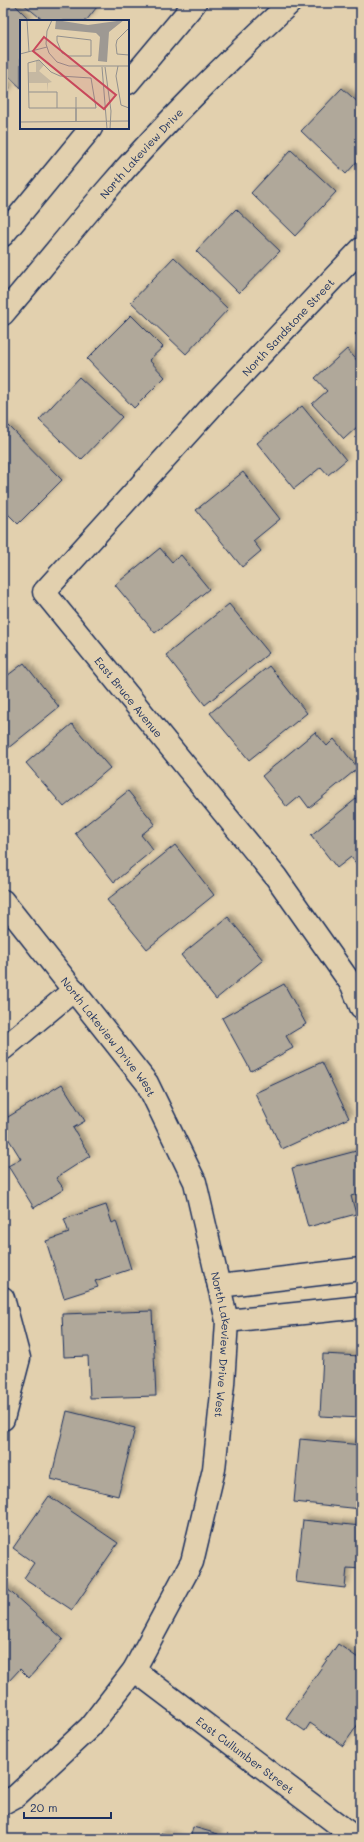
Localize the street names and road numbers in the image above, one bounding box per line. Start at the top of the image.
street label: North Lakeview Drive [96,104,186,201]
street label: North Sandstone Street [239,275,338,379]
street label: East Bruce Avenue [92,653,167,740]
street label: North Lakeview Drive West [58,973,160,1099]
street label: North Lakeview Drive West [208,1270,235,1419]
street label: East Cullumber Street [194,1713,298,1797]

